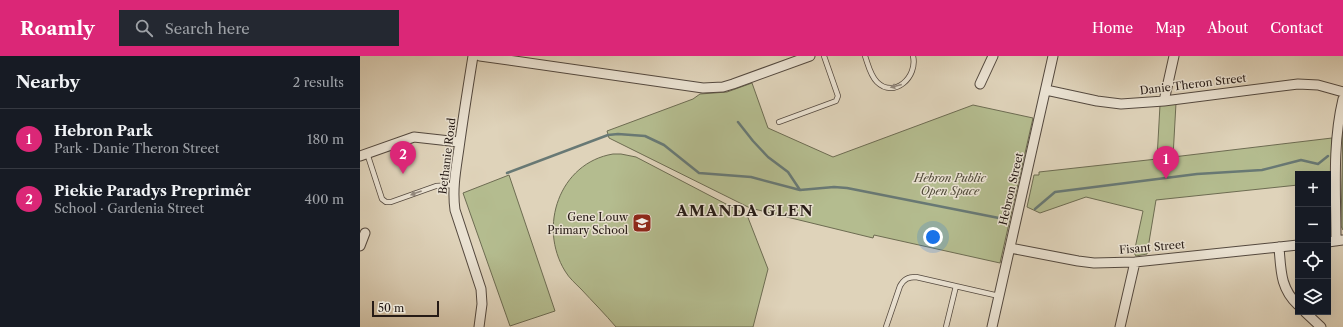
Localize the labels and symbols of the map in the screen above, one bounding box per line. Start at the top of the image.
street label: Danie Theron Street [1139,71,1247,97]
one-way arrow [890,83,902,89]
street label: Bethanie Road [435,117,459,195]
pin: 2 [390,141,416,174]
pin: 1 [1153,146,1179,179]
street label: Hebron Street [996,151,1026,227]
park label: Hebron Public Open Space [913,171,986,198]
one-way arrow [410,190,422,196]
district label: AMANDA GLEN [675,201,814,220]
place label: Gene Louw Primary School [547,210,629,237]
school or university icon: Gene Louw Primary School [631,212,653,234]
your location [923,227,943,247]
street label: Fisant Street [1119,237,1186,257]
scale bar [372,299,439,318]

